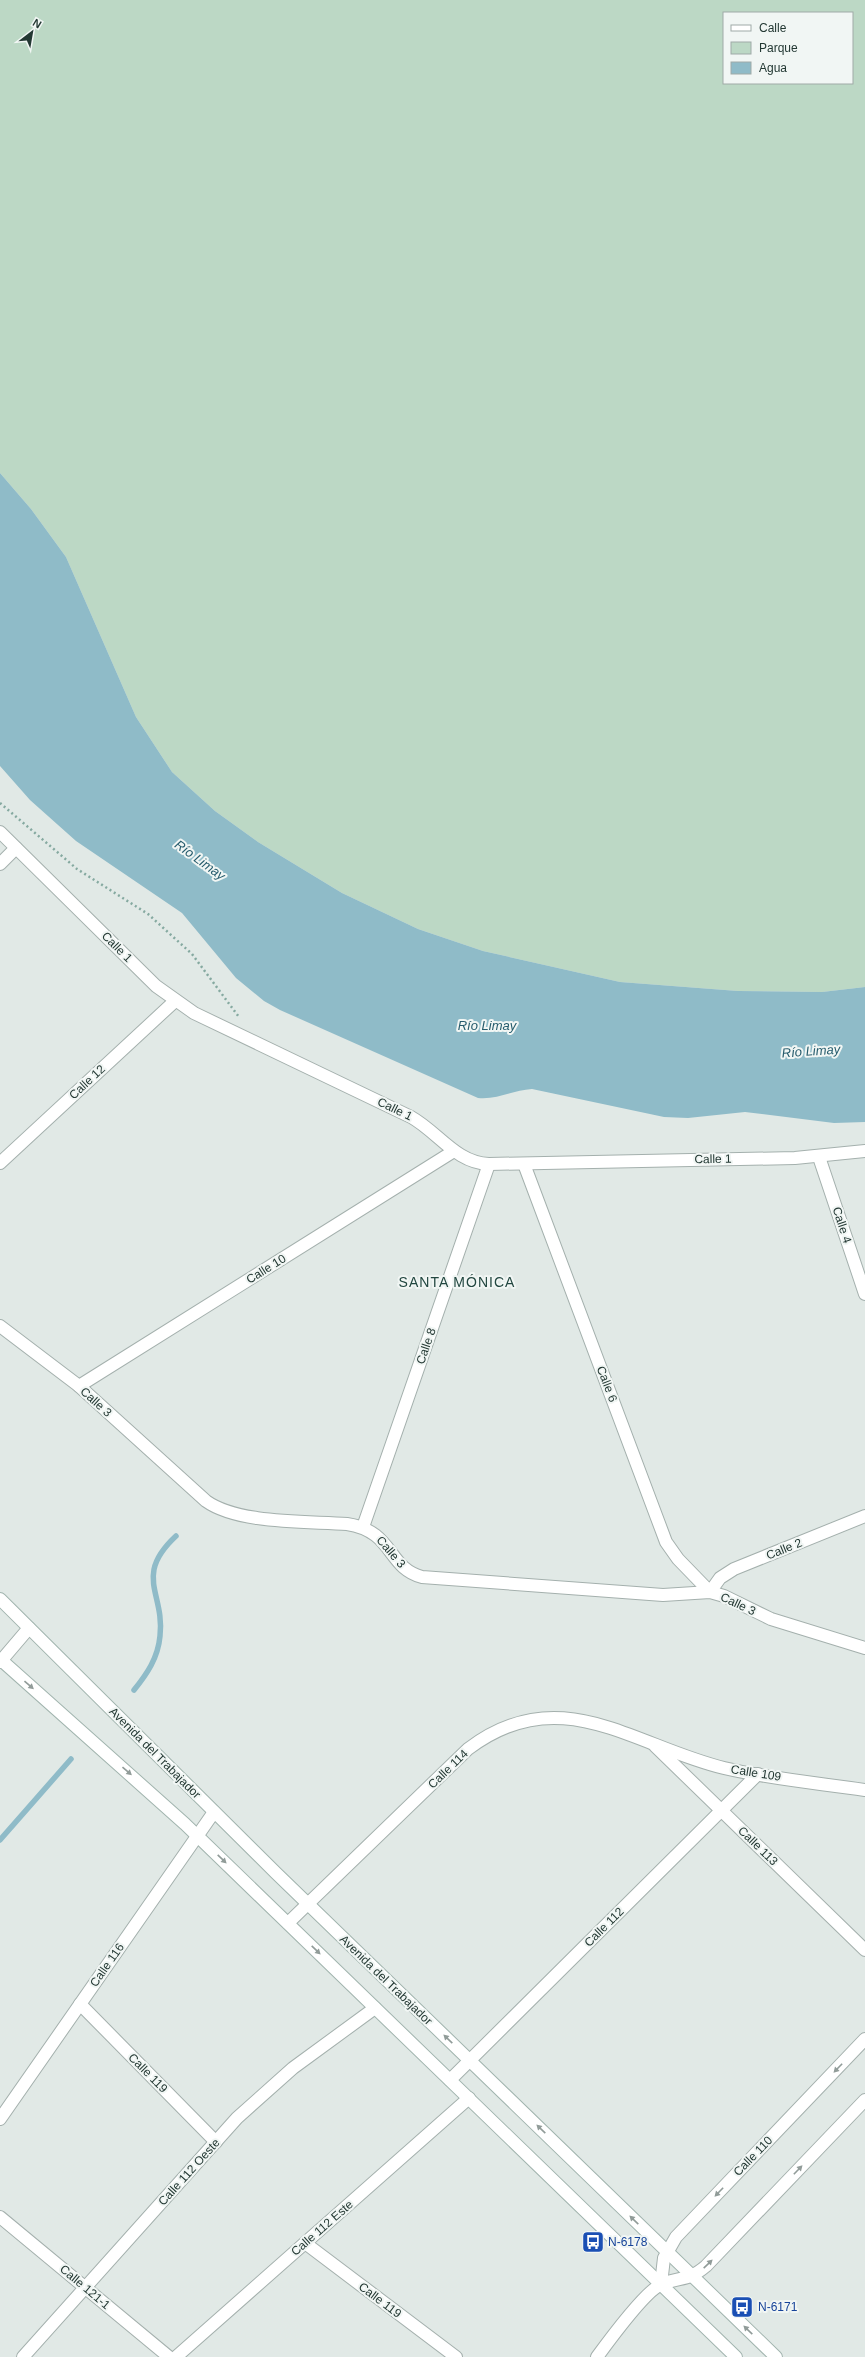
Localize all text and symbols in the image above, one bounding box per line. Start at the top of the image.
north arrow [12,12,52,52]
legend [723,12,853,84]
text: N [31,16,44,31]
text: Calle [759,21,787,35]
text: Parque [759,41,798,55]
text: Agua [759,61,787,75]
water label: Río Limay [172,837,229,884]
street label: Calle 1 [99,929,135,965]
water label: Río Limay [458,1018,518,1033]
water label: Río Limay [781,1041,842,1061]
street label: Calle 12 [66,1062,108,1102]
street label: Calle 1 [375,1095,415,1124]
street label: Calle 1 [694,1152,732,1166]
street label: Calle 4 [830,1205,855,1245]
street label: Calle 10 [244,1251,289,1287]
district label: SANTA MÓNICA [399,1274,515,1290]
street label: Calle 8 [413,1326,439,1366]
street label: Calle 6 [594,1364,620,1404]
street label: Calle 3 [77,1384,115,1420]
street label: Calle 3 [373,1533,409,1571]
street label: Calle 2 [764,1535,804,1562]
street label: Calle 3 [718,1590,758,1618]
one-way arrow [25,1680,34,1689]
street label: Avenida del Trabajador [106,1704,204,1802]
street label: Calle 114 [425,1746,471,1791]
street label: Calle 109 [730,1762,782,1784]
one-way arrow [122,1766,132,1776]
street label: Calle 113 [735,1824,781,1869]
one-way arrow [217,1854,227,1864]
street label: Calle 112 [581,1904,627,1950]
street label: Avenida del Trabajador [337,1932,435,2028]
street label: Calle 116 [87,1940,127,1989]
one-way arrow [311,1945,321,1955]
one-way arrow [443,2034,453,2044]
street label: Calle 119 [125,2050,171,2096]
one-way arrow [834,2063,843,2072]
one-way arrow [536,2125,546,2134]
street label: Calle 110 [731,2133,776,2179]
street label: Calle 112 Oeste [155,2135,223,2208]
one-way arrow [793,2165,803,2175]
one-way arrow [714,2187,724,2197]
street label: Calle 112 Este [288,2197,356,2259]
one-way arrow [629,2215,639,2225]
bus stop icon: N-6178 [580,2229,606,2255]
place label: N-6178 [608,2235,648,2249]
one-way arrow [703,2259,713,2268]
street label: Calle 121-1 [57,2262,113,2312]
street label: Calle 119 [356,2279,404,2321]
bus stop icon: N-6171 [729,2294,755,2320]
place label: N-6171 [758,2300,798,2314]
one-way arrow [743,2325,753,2335]

